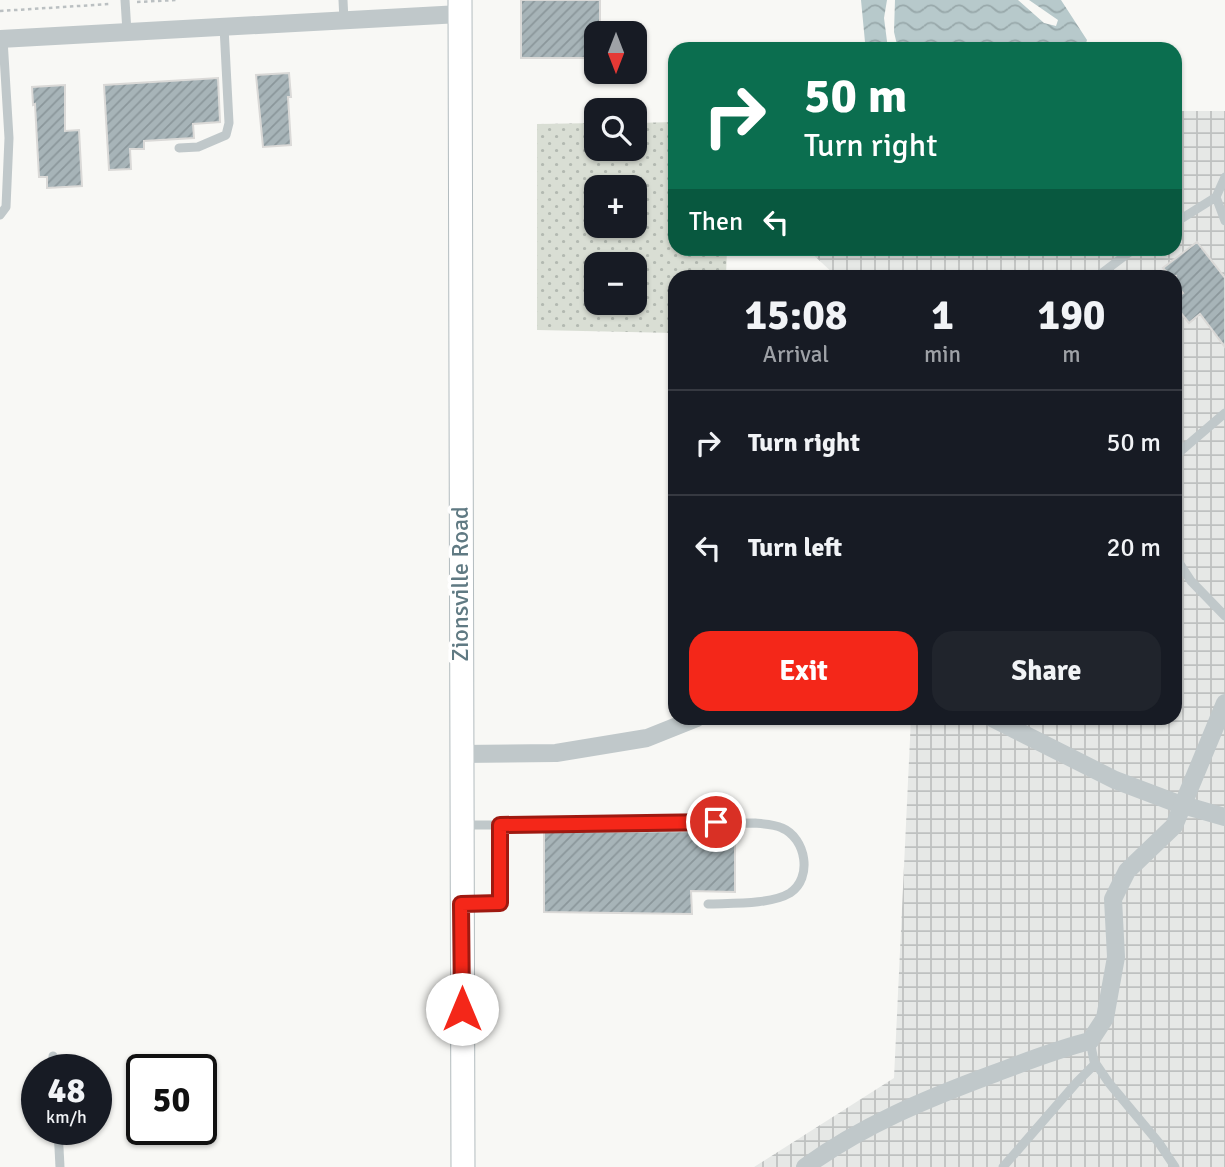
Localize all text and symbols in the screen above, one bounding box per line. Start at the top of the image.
north arrow [584,21,648,84]
map controls [584,21,647,315]
text: 50 m [804,66,907,126]
icon: right [689,70,780,161]
button: search [584,98,647,161]
text: Turn right [804,126,937,165]
button: + [584,175,647,238]
icon: left [757,203,795,241]
text: Then [689,206,743,238]
button: − [584,252,647,315]
text: 15:08 [744,290,848,341]
text: 1 [931,290,954,341]
text: 190 [1037,290,1106,341]
text: Arrival [763,340,829,369]
text: min [924,340,961,369]
text: m [1062,340,1081,369]
icon: right [689,424,727,462]
text: Turn right [748,427,860,459]
text: 50 m [1106,427,1161,459]
street label: Zionsville Road [445,506,475,662]
icon: left [689,529,727,567]
text: Turn left [748,532,842,564]
text: 20 m [1106,532,1161,564]
button: Exit [689,631,918,711]
button: Share [932,631,1161,711]
pin [686,792,746,852]
icon: arrive [697,803,735,841]
position arrow [425,972,499,1046]
speed limit sign: 50 [126,1054,217,1145]
text: 48 [48,1069,85,1112]
text: km/h [46,1106,87,1128]

